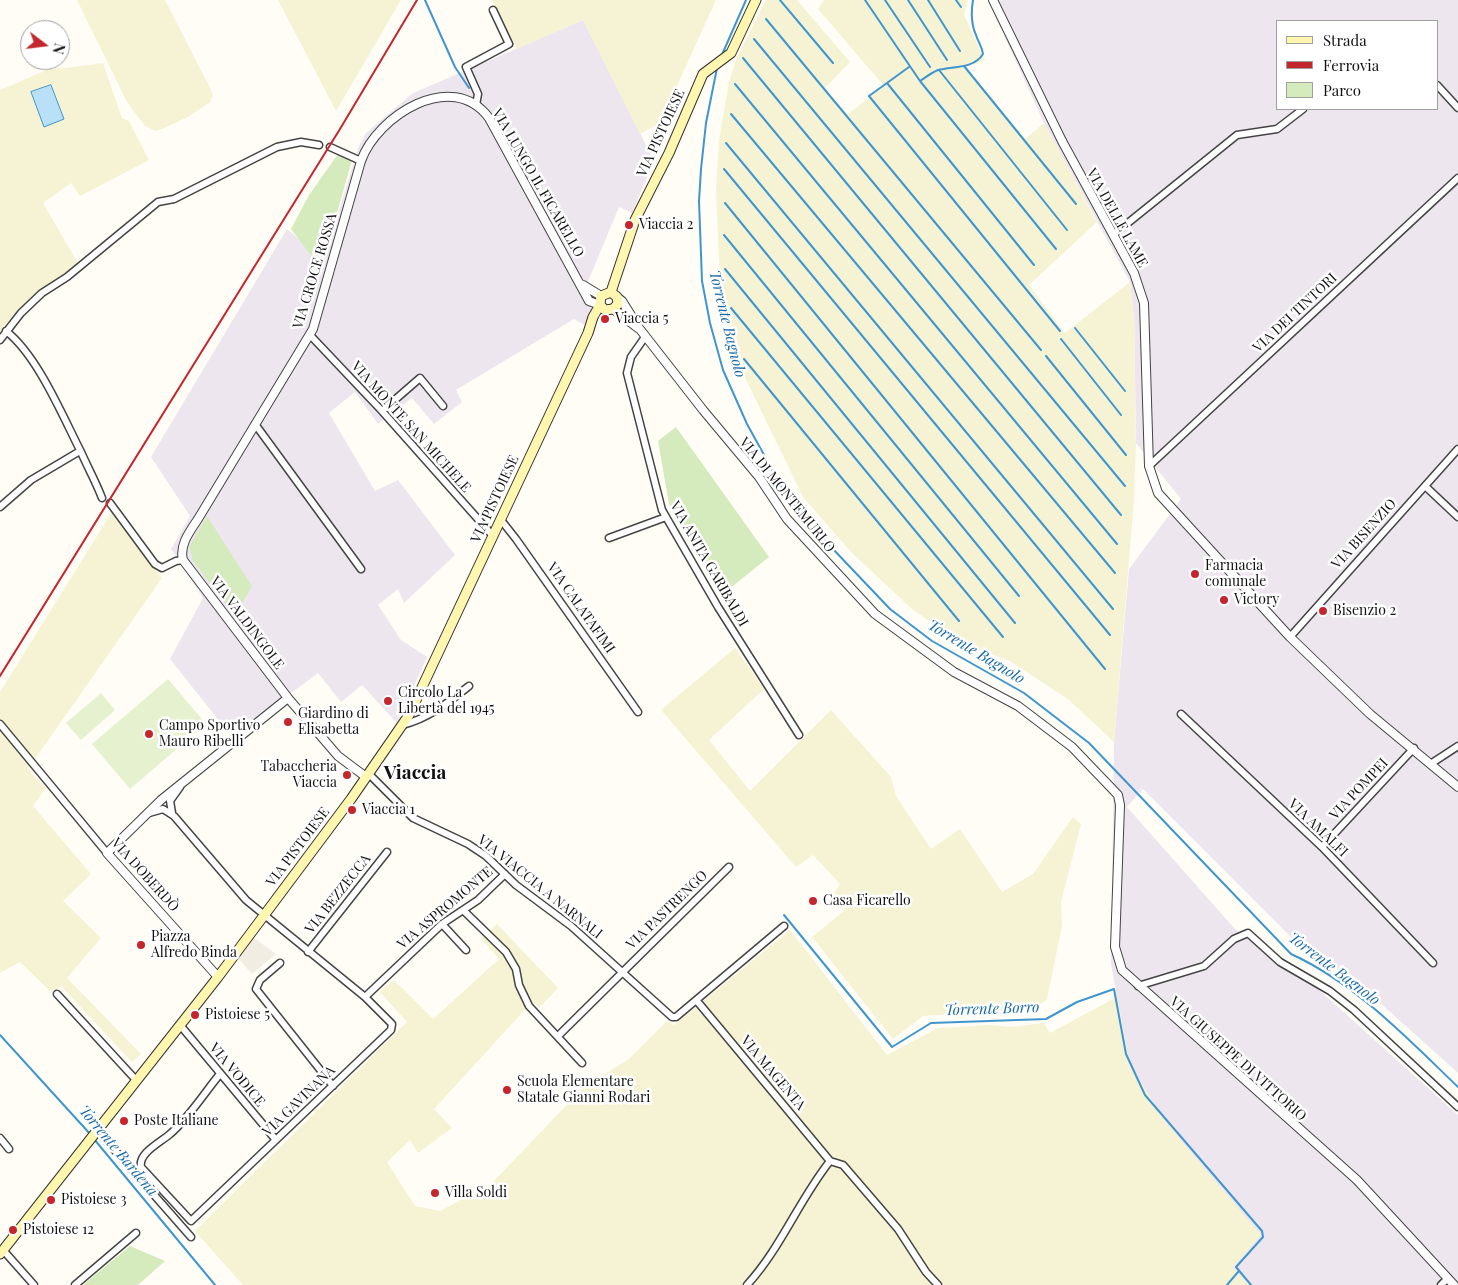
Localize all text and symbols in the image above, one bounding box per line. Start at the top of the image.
north arrow [20,20,70,70]
legend [1276,20,1438,110]
text: Strada [1323,30,1367,50]
text: N [49,41,69,56]
text: Ferrovia [1323,55,1379,75]
text: Parco [1323,80,1361,100]
street label: VIA PISTOIESE [633,87,689,179]
street label: VIA LUNGO IL FICARELLO [489,106,587,260]
street label: VIA DELLE LAME [1083,166,1151,270]
street label: VIA CROCE ROSSA [289,211,341,331]
place label: Viaccia 2 [639,217,693,233]
marker: Viaccia 2 [623,219,635,231]
water label: Torrente Bagnolo [705,269,749,379]
street label: VIA DEI TINTORI [1250,270,1340,356]
place label: Viaccia 5 [615,311,668,327]
marker: Viaccia 5 [599,313,611,325]
street label: VIA MONTE SAN MICHELE [348,358,474,496]
street label: VIA DI MONTEMURLO [735,434,839,556]
street label: VIA PISTOIESE [467,453,523,545]
street label: VIA BISENZIO [1328,495,1400,573]
street label: VIA ANITA GARIBALDI [666,498,752,630]
place label: Farmacia comunale [1205,558,1266,590]
street label: VIA CALATAFIMI [544,560,618,656]
marker: Farmacia comunale [1189,568,1201,580]
street label: VIA VALDINGOLE [207,573,287,673]
place label: Victory [1234,592,1279,608]
marker: Victory [1218,594,1230,606]
place label: Bisenzio 2 [1333,603,1396,619]
marker: Bisenzio 2 [1317,605,1329,617]
water label: Torrente Bagnolo [924,616,1028,688]
place label: Circolo La Libertà del 1945 [398,685,495,718]
marker: Circolo La Libertà del 1945 [382,695,394,707]
place label: Giardino di Elisabetta [298,706,369,739]
marker: Giardino di Elisabetta [282,716,294,728]
place label: Campo Sportivo Mauro Ribelli [159,718,260,750]
marker: Campo Sportivo Mauro Ribelli [143,728,155,740]
street label: VIA POMPEI [1326,755,1392,823]
place label: Tabaccheria Viaccia [260,759,337,792]
district label: Viaccia [384,762,446,784]
marker: Tabaccheria Viaccia [341,769,353,781]
street label: VIA AMALFI [1285,796,1351,860]
place label: Viaccia 1 [362,802,415,818]
street label: VIA PISTOIESE [263,804,333,890]
marker: Viaccia 1 [346,804,358,816]
street label: VIA VIACCIA A NARNALI [474,832,606,942]
street label: VIA DOBERDÒ [108,835,182,915]
street label: VIA BEZZECCA [302,851,374,937]
street label: VIA ASPROMONTE [394,863,496,953]
street label: VIA PASTRENGO [623,867,711,953]
place label: Casa Ficarello [823,893,911,909]
marker: Casa Ficarello [807,895,819,907]
place label: Piazza Alfredo Binda [151,929,237,962]
water label: Torrente Bagnolo [1285,929,1383,1009]
marker: Piazza Alfredo Binda [135,939,147,951]
street label: VIA GIUSEPPE DI VITTORIO [1166,993,1310,1125]
water label: Torrente Borro [944,998,1040,1020]
place label: Pistoiese 5 [205,1007,270,1023]
marker: Pistoiese 5 [189,1009,201,1021]
street label: VIA MAGENTA [737,1032,809,1114]
street label: VIA VODICE [206,1040,268,1110]
street label: VIA GAVINANA [259,1062,339,1140]
place label: Scuola Elementare Statale Gianni Rodari [517,1074,650,1106]
marker: Scuola Elementare Statale Gianni Rodari [501,1084,513,1096]
water label: Torrente Bardena [75,1102,161,1200]
place label: Poste Italiane [134,1113,219,1129]
marker: Poste Italiane [118,1115,130,1127]
place label: Villa Soldi [445,1185,507,1201]
marker: Villa Soldi [429,1187,441,1199]
place label: Pistoiese 3 [61,1192,127,1208]
marker: Pistoiese 3 [45,1194,57,1206]
place label: Pistoiese 12 [23,1222,94,1238]
marker: Pistoiese 12 [7,1224,19,1236]

